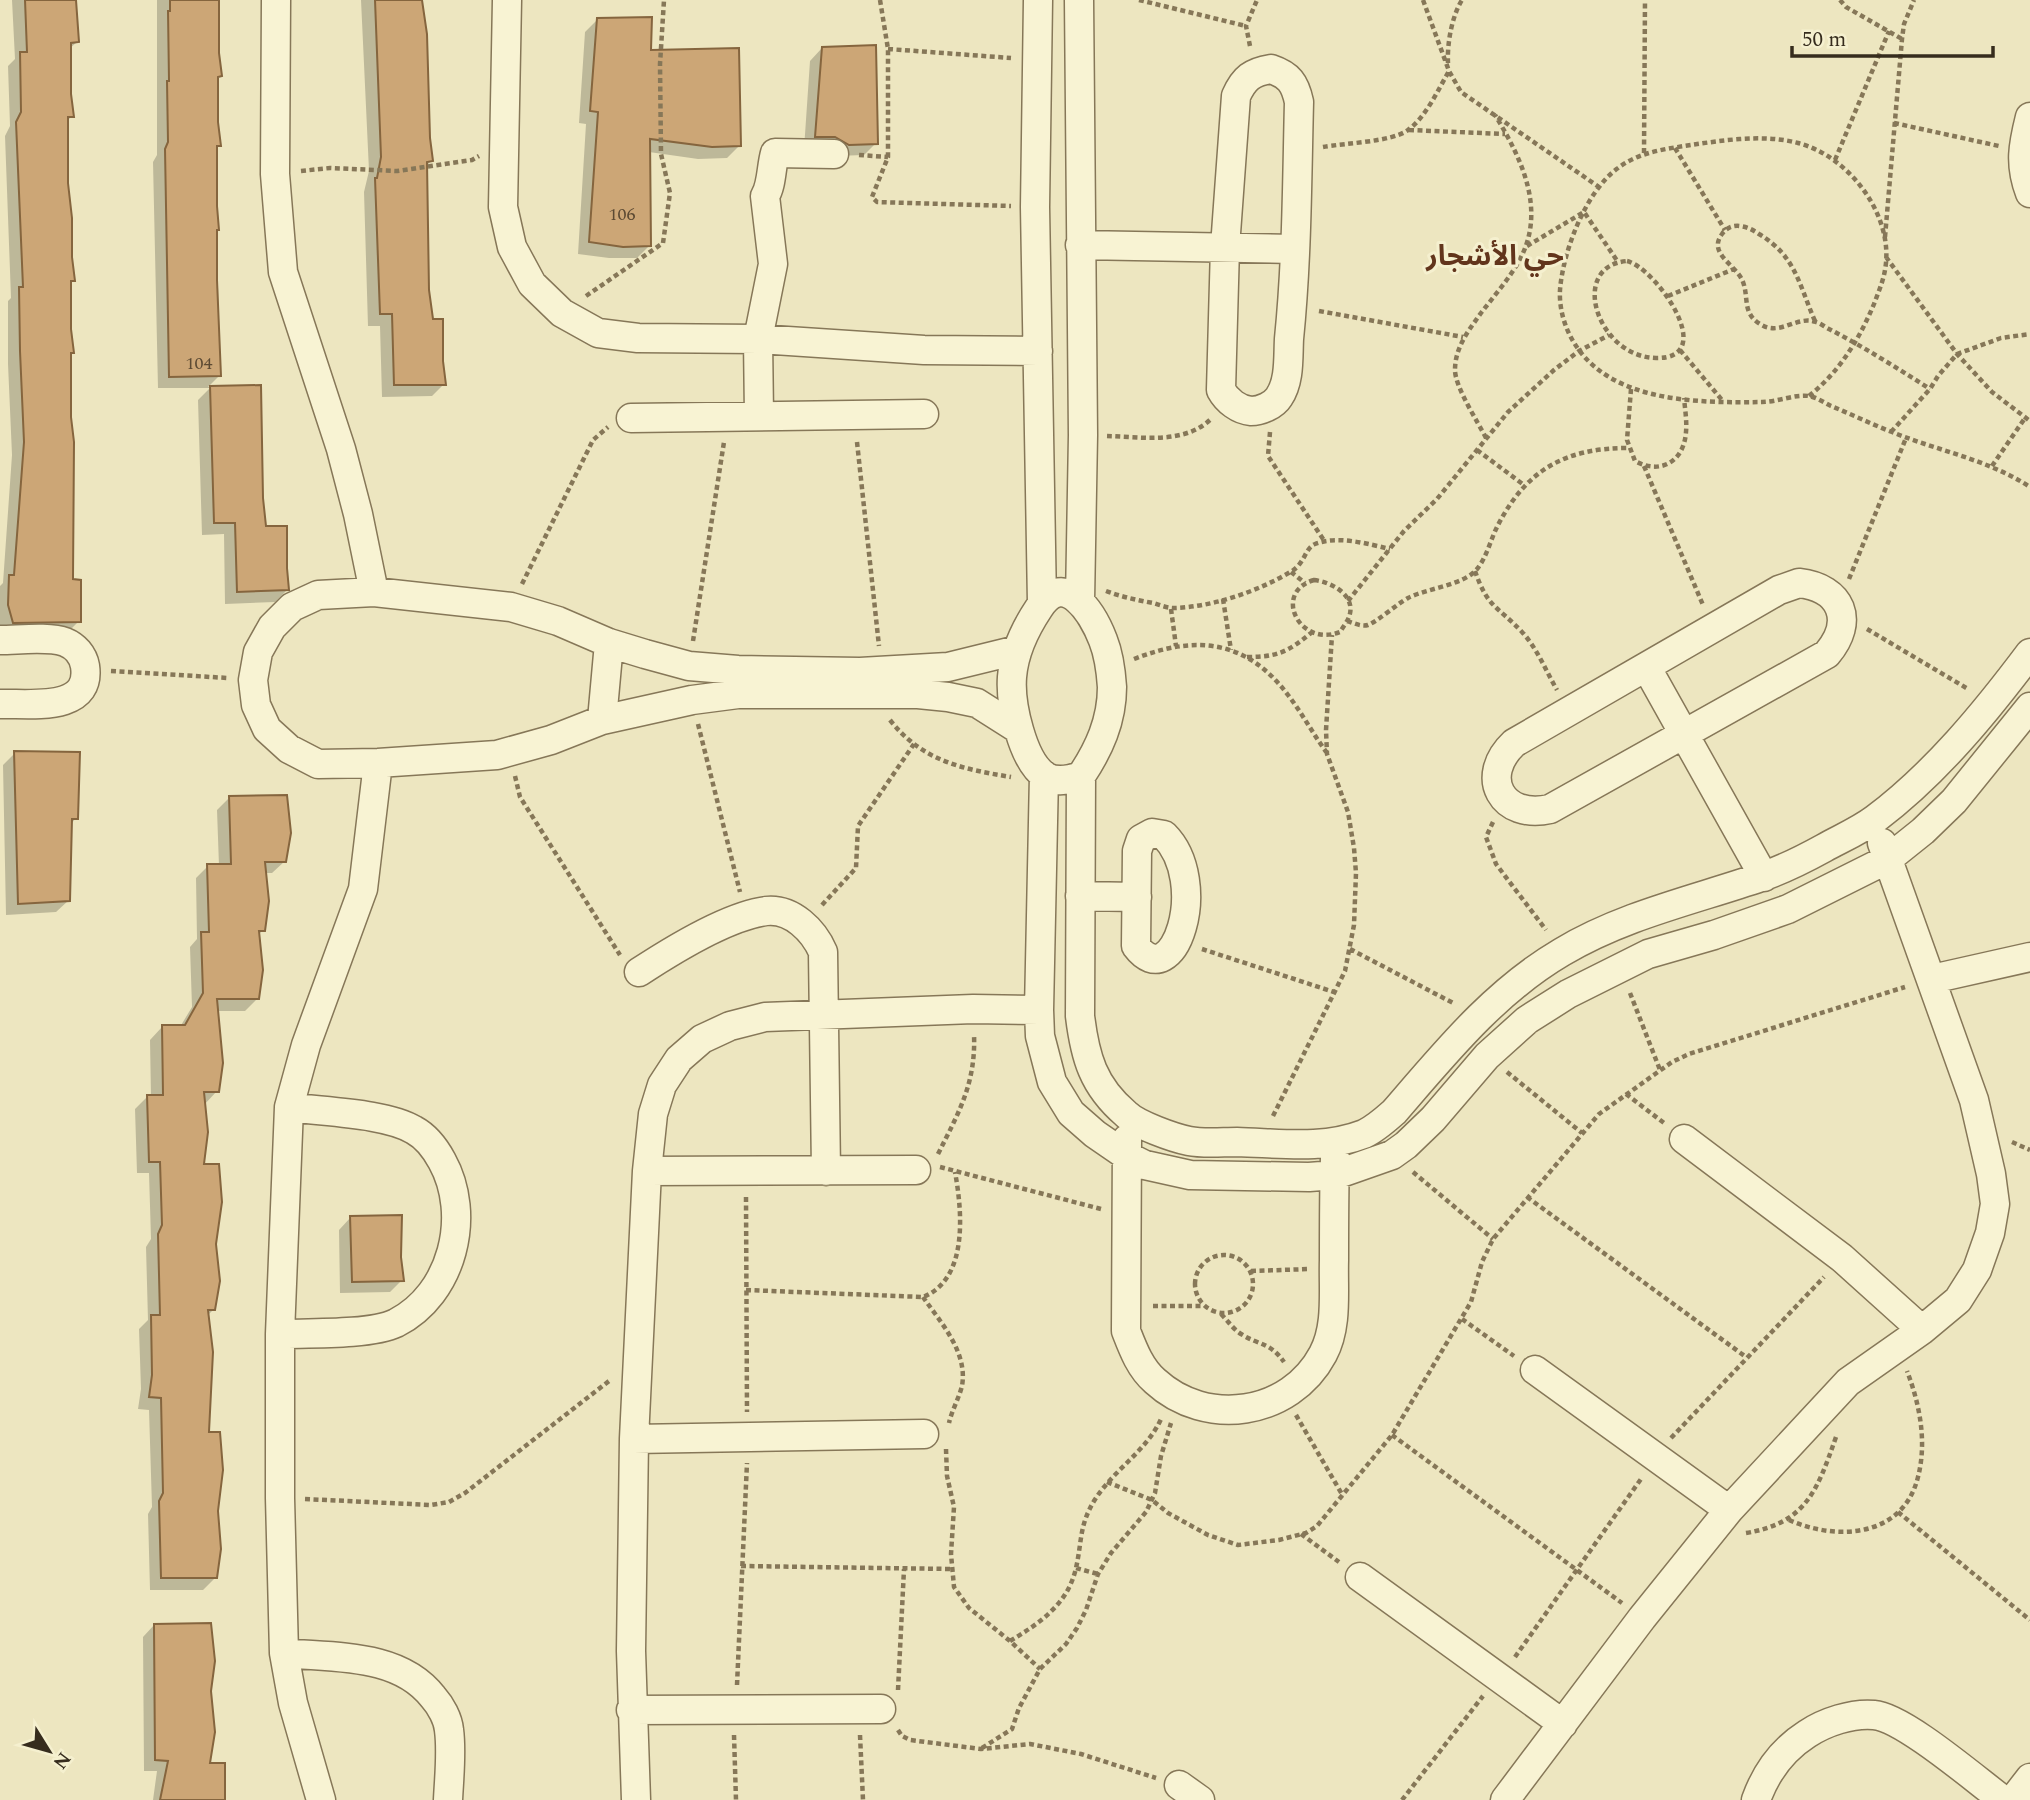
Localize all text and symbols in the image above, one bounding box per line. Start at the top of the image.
scale bar [1792,14,1993,58]
text: 50 m [1802,24,1846,56]
house number: 106 [609,201,636,228]
district label: حي الأشجار [1425,235,1564,278]
house number: 104 [186,350,213,377]
north arrow [14,1716,84,1786]
text: N [45,1745,78,1775]

